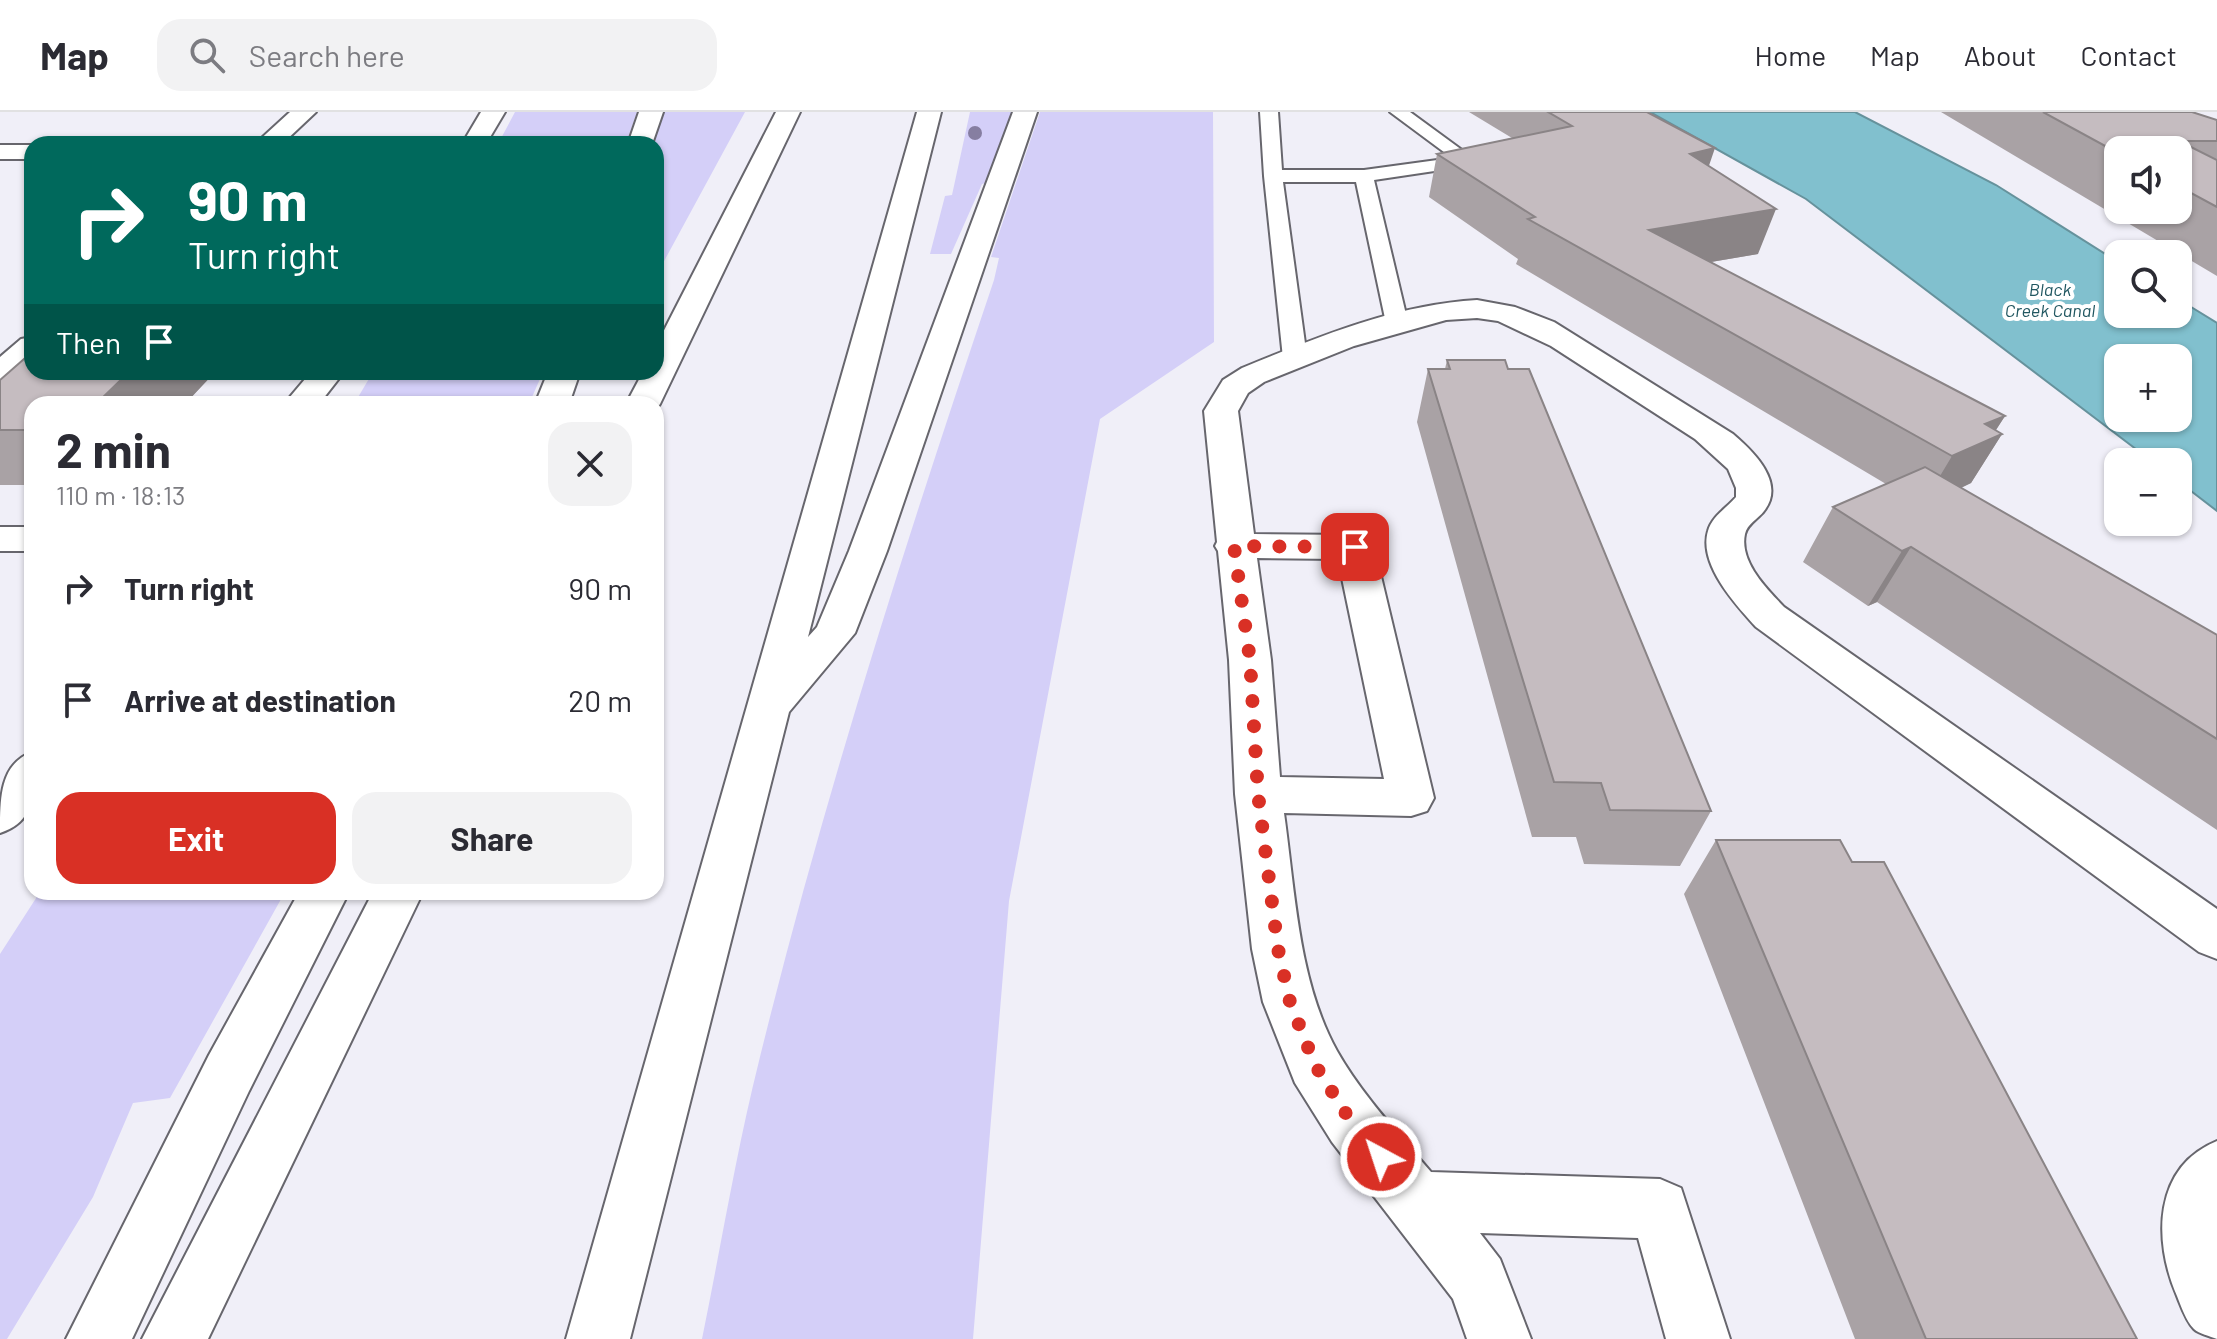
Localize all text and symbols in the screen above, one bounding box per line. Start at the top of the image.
search box [157,19,717,91]
text: Map [40,32,109,78]
icon: search [185,33,229,77]
text: Search here [249,37,405,73]
text: Home [1755,38,1826,72]
text: Map [1870,38,1920,72]
text: About [1964,38,2036,72]
text: Contact [2080,38,2177,72]
map controls [2104,136,2192,536]
button: sound [2104,136,2192,224]
text: 90 m [188,165,308,232]
icon: right [56,168,160,272]
text: Turn right [188,233,340,276]
button: search [2104,240,2192,328]
water label: Black Creek Canal [2005,278,2095,321]
icon: arrive [137,320,181,364]
text: Then [56,324,121,360]
button: + [2104,344,2192,432]
text: 2 min [56,420,171,478]
button: close [548,422,632,506]
button: − [2104,448,2192,536]
text: 110 m · 18:13 [56,479,185,510]
pin [1321,513,1389,581]
icon: arrive [1333,525,1377,569]
icon: right [56,566,100,610]
text: Turn right [124,570,254,606]
text: 90 m [569,570,632,606]
icon: arrive [56,678,100,722]
text: Arrive at destination [124,682,396,718]
text: 20 m [568,682,632,718]
button: Exit [56,792,336,884]
button: Share [352,792,632,884]
position arrow [1339,1115,1423,1199]

